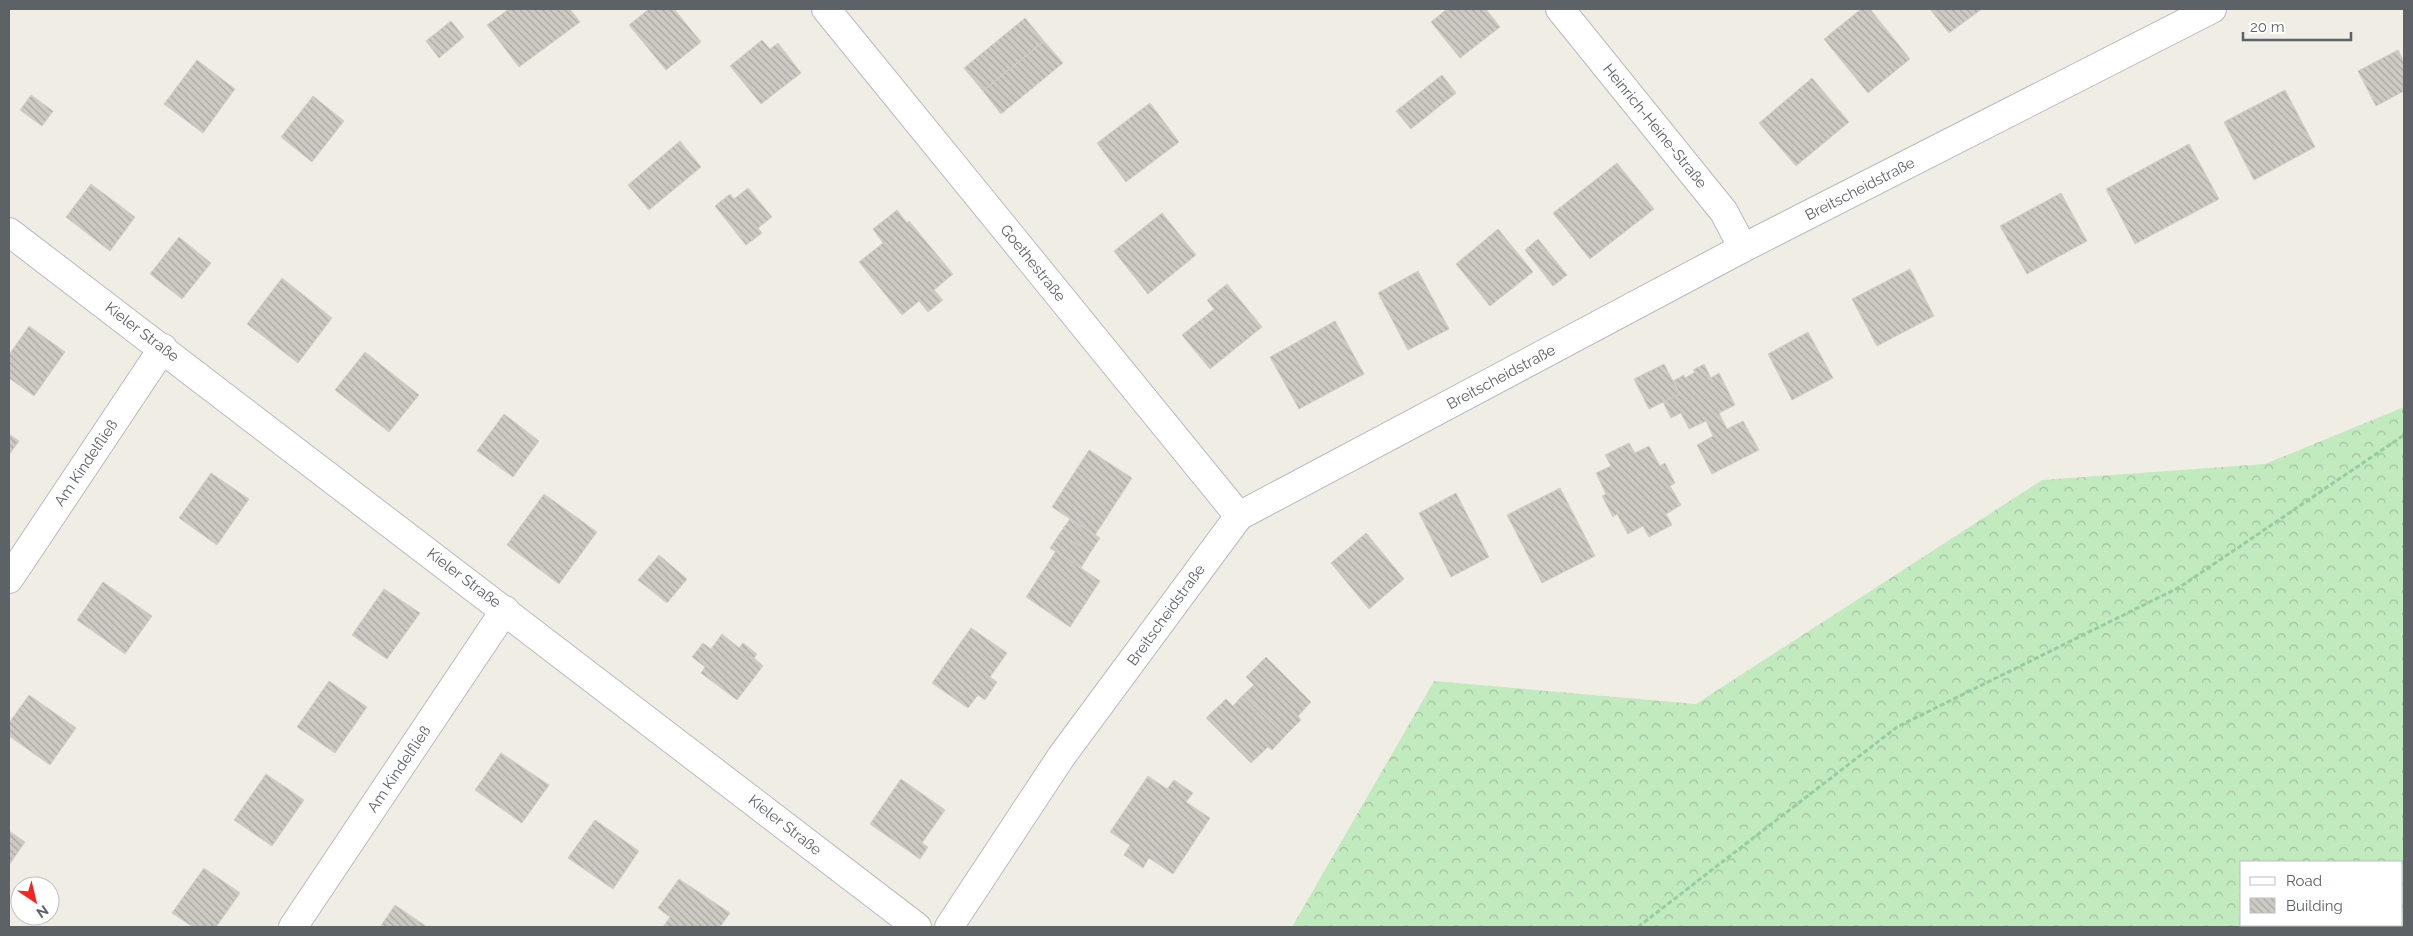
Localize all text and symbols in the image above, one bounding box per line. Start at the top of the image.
scale bar [2243,10,2350,42]
text: 20 m [2250,18,2285,36]
street label: Heinrich-Heine-Straße [1599,60,1711,192]
street label: Breitscheidstraße [1802,154,1918,224]
street label: Goethestraße [997,221,1070,305]
street label: Kieler Straße [102,298,183,366]
street label: Breitscheidstraße [1444,341,1559,413]
street label: Am Kindelfließ [50,416,122,510]
street label: Kieler Straße [424,544,505,612]
street label: Breitscheidstraße [1123,561,1209,669]
street label: Am Kindelfließ [363,722,435,816]
street label: Kieler Straße [745,791,825,859]
legend [2240,861,2403,926]
text: Road [2286,872,2322,890]
north arrow [10,876,60,926]
text: Building [2286,897,2343,915]
text: N [33,902,51,921]

